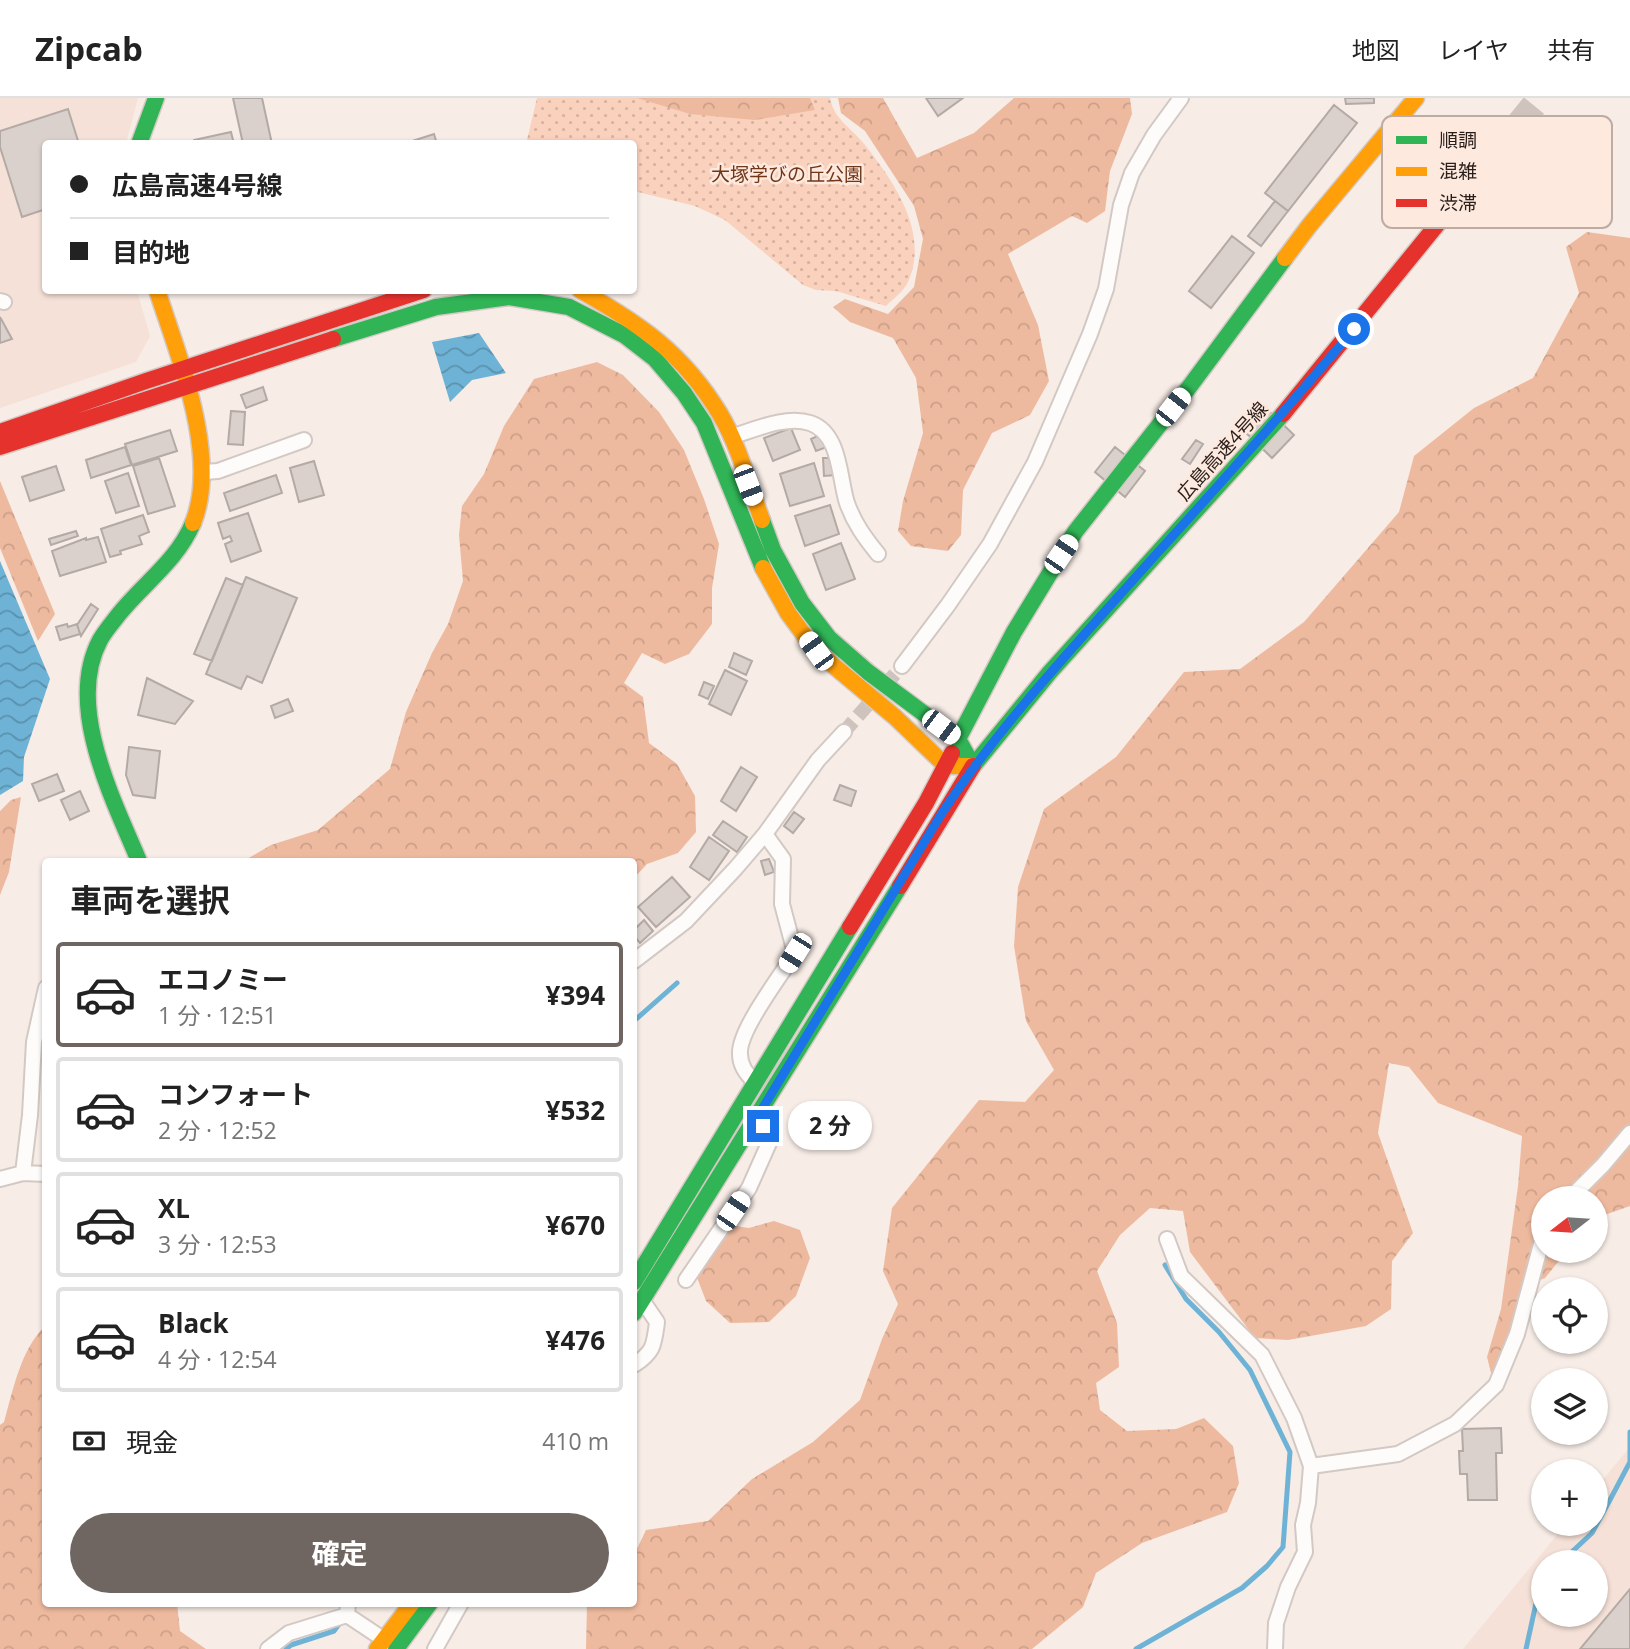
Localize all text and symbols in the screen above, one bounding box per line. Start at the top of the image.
text: Zipcab [35,26,143,71]
text: 地図 [1352,33,1400,66]
text: レイヤ [1438,33,1509,66]
text: 共有 [1547,33,1595,66]
legend [1382,116,1612,228]
text: 順調 [1439,127,1477,153]
text: 混雑 [1439,158,1477,184]
park label: 大塚学びの丘公園 [711,161,863,187]
text: 広島高速4号線 [112,167,283,203]
text: 渋滞 [1439,190,1477,216]
text: 目的地 [112,234,190,270]
route start [1338,313,1370,345]
car [1152,384,1195,430]
street label: 広島高速4号線 [1171,396,1273,506]
car [731,462,766,508]
car [1041,531,1082,577]
car [796,628,837,674]
car [918,706,965,748]
text: 車両を選択 [70,878,230,921]
car [775,930,816,976]
text: エコノミー [158,961,288,997]
icon: car [74,963,137,1026]
text: ¥394 [546,977,605,1013]
text: 1 分 · 12:51 [158,999,277,1031]
text: コンフォート [158,1076,313,1112]
icon: car [74,1078,137,1141]
text: ¥532 [546,1092,605,1128]
callout: 2 分 [788,1102,872,1150]
text: 2 分 [809,1109,851,1141]
route end [747,1110,779,1142]
text: 2 分 · 12:52 [158,1114,277,1146]
north arrow [1531,1186,1608,1264]
map controls [1531,1186,1608,1627]
car [713,1188,754,1234]
text: XL [158,1190,190,1226]
icon: car [74,1193,137,1256]
text: ¥670 [546,1207,605,1243]
text: 3 分 · 12:53 [158,1228,277,1260]
button: locate [1531,1277,1608,1354]
text: Black [158,1305,229,1341]
icon: car [74,1308,137,1371]
text: ¥476 [546,1322,605,1358]
text: 4 分 · 12:54 [158,1343,277,1375]
button: layers [1531,1368,1608,1445]
icon: cash [70,1422,108,1460]
text: 現金 [126,1424,178,1460]
text: 410 m [542,1425,609,1457]
button: + [1531,1459,1608,1536]
button: 確定 [70,1513,609,1593]
button: − [1531,1550,1608,1627]

